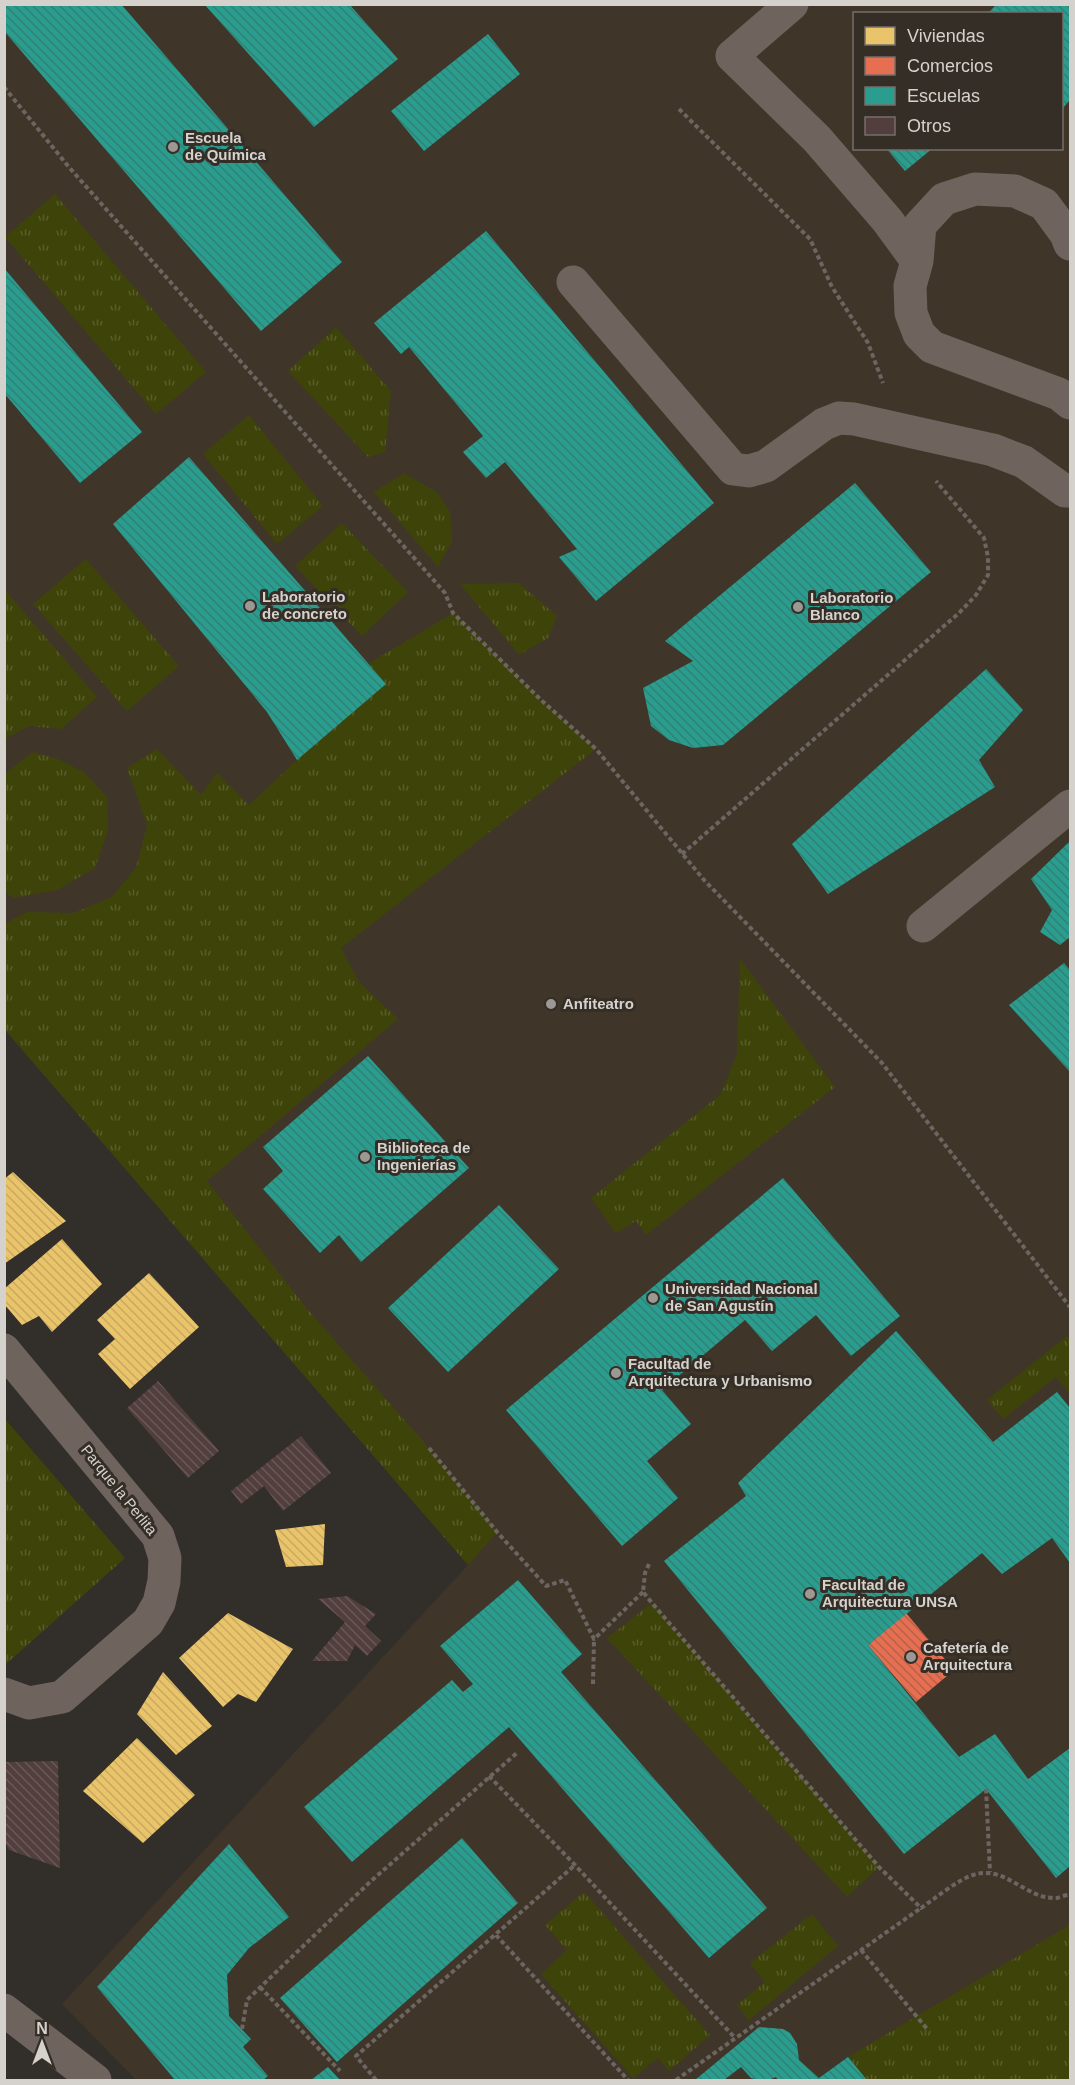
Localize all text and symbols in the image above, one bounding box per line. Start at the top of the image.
legend [853,12,1063,150]
text: Viviendas [907,26,985,46]
text: Comercios [907,56,993,76]
text: Escuelas [907,86,980,106]
text: Otros [907,116,951,136]
place label: Escuela de Química [185,129,267,163]
marker: Escuela de Química [166,140,180,154]
place label: Laboratorio de concreto [262,588,347,622]
place label: Laboratorio Blanco [810,589,893,623]
marker: Laboratorio de concreto [243,599,257,613]
marker: Laboratorio Blanco [791,600,805,614]
place label: Anfiteatro [563,995,634,1012]
marker: Anfiteatro [544,997,558,1011]
place label: Biblioteca de Ingenierías [377,1139,470,1173]
marker: Biblioteca de Ingenierías [358,1150,372,1164]
place label: Universidad Nacional de San Agustín [665,1280,818,1314]
marker: Universidad Nacional de San Agustín [646,1291,660,1305]
place label: Facultad de Arquitectura y Urbanismo [628,1355,812,1389]
marker: Facultad de Arquitectura y Urbanismo [609,1366,623,1380]
street label: Parque la Perlita [78,1441,161,1539]
place label: Facultad de Arquitectura UNSA [822,1576,958,1610]
marker: Facultad de Arquitectura UNSA [803,1587,817,1601]
place label: Cafetería de Arquitectura [923,1639,1013,1673]
marker: Cafetería de Arquitectura [904,1650,918,1664]
north arrow [12,2013,72,2073]
text: N [36,2020,48,2037]

